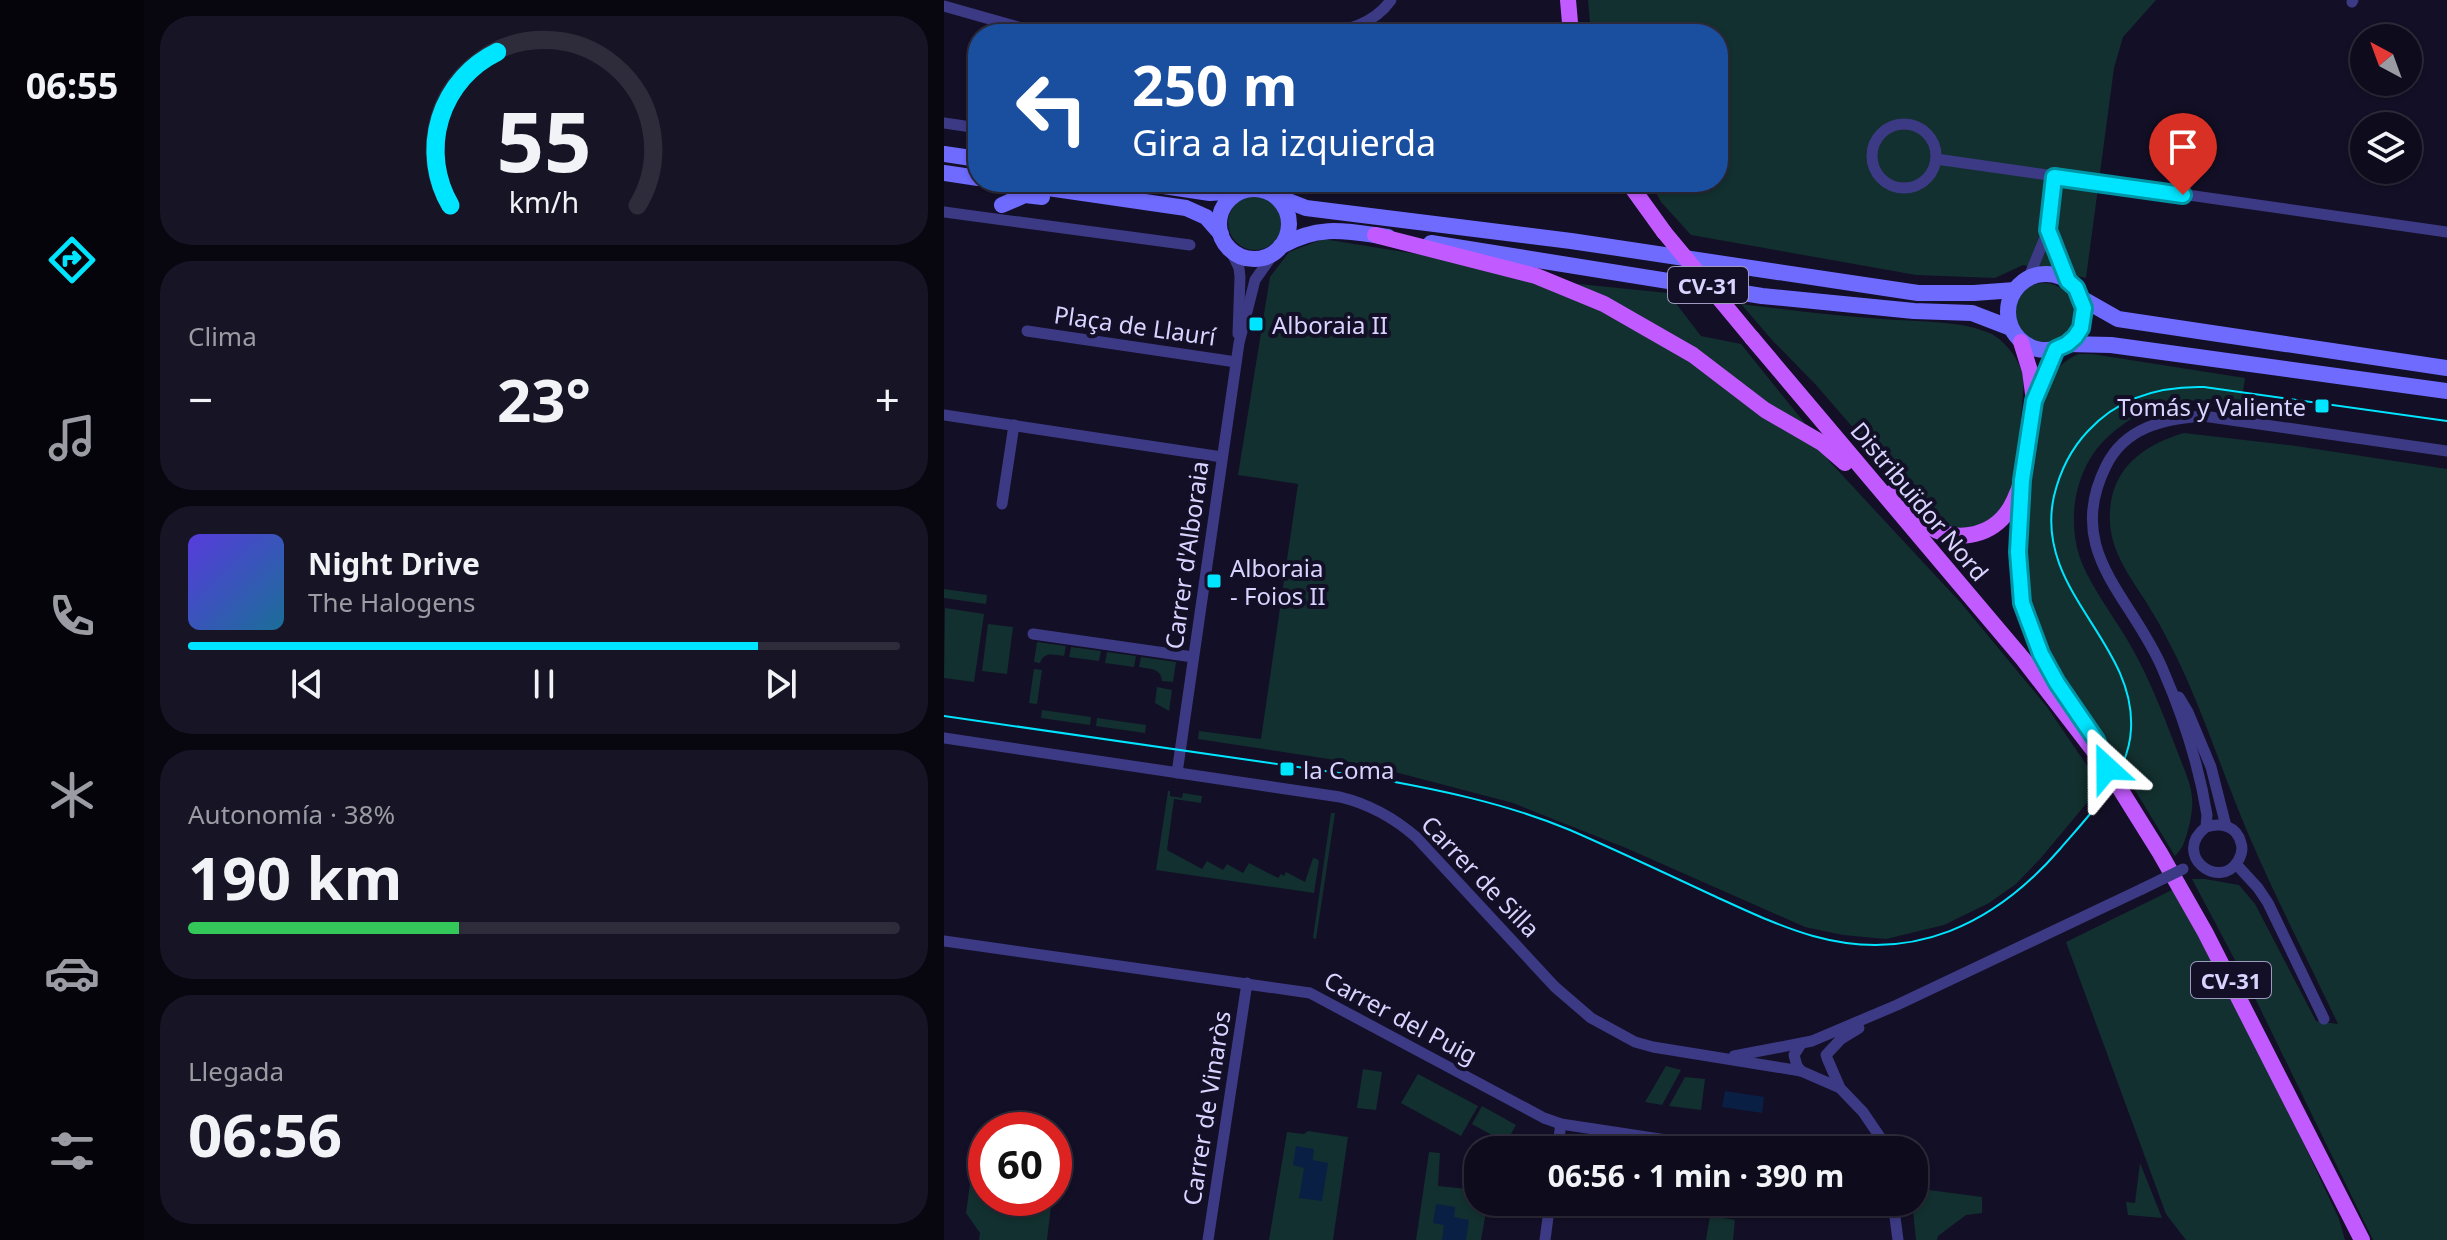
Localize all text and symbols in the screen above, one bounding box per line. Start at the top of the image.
north arrow [2350,24,2422,96]
map controls [2350,24,2422,184]
text: 250 m [1132,46,1297,122]
icon: left [1000,56,1104,160]
text: 06:55 [26,61,118,110]
text: 55 [496,83,592,196]
button: layers [2350,112,2422,184]
pin [2149,113,2217,195]
text: Gira a la izquierda [1132,118,1436,167]
icon: arrive [2161,125,2205,169]
text: km/h [509,183,579,222]
icon: directions [44,232,100,288]
road number: CV-31 [1668,267,1748,303]
street label: Plaça de Llaurí [1052,297,1219,353]
place label: Alboraia II [1272,308,1388,341]
marker: Alboraia II [1247,315,1265,333]
text: Clima [188,318,257,354]
text: 23° [497,358,591,440]
text: − [188,369,213,429]
text: + [875,369,900,429]
place label: Tomás y Valiente [2117,390,2306,423]
marker: Tomás y Valiente [2313,397,2331,415]
icon: music [44,410,100,466]
street label: Distribuïdor Nord [1844,414,1996,588]
street label: Carrer d'Alboraia [1156,459,1216,651]
text: Night Drive [308,543,480,584]
place label: Alboraia - Foios II [1230,551,1326,612]
marker: Alboraia - Foios II [1205,572,1223,590]
text: The Halogens [308,584,475,620]
icon: phone [44,588,100,644]
icon: previous [285,662,329,706]
icon: pause [522,662,566,706]
icon: next [759,662,803,706]
position arrow [2065,726,2149,810]
place label: la Coma [1303,753,1395,786]
marker: la Coma [1278,760,1296,778]
icon: climate [44,767,100,823]
text: Autonomía · 38% [188,796,395,832]
street label: Carrer de Silla [1414,808,1548,944]
text: 190 km [188,836,402,918]
icon: car [44,945,100,1001]
road number: CV-31 [2191,962,2271,998]
street label: Carrer del Puig [1319,963,1483,1071]
street label: Carrer de Vinaròs [1174,1008,1238,1208]
text: Llegada [188,1053,284,1089]
text: 06:56 [188,1093,342,1175]
speed limit sign: 60 [968,1112,1072,1216]
icon: filters [44,1123,100,1179]
text: 06:56 · 1 min · 390 m [1548,1155,1844,1196]

